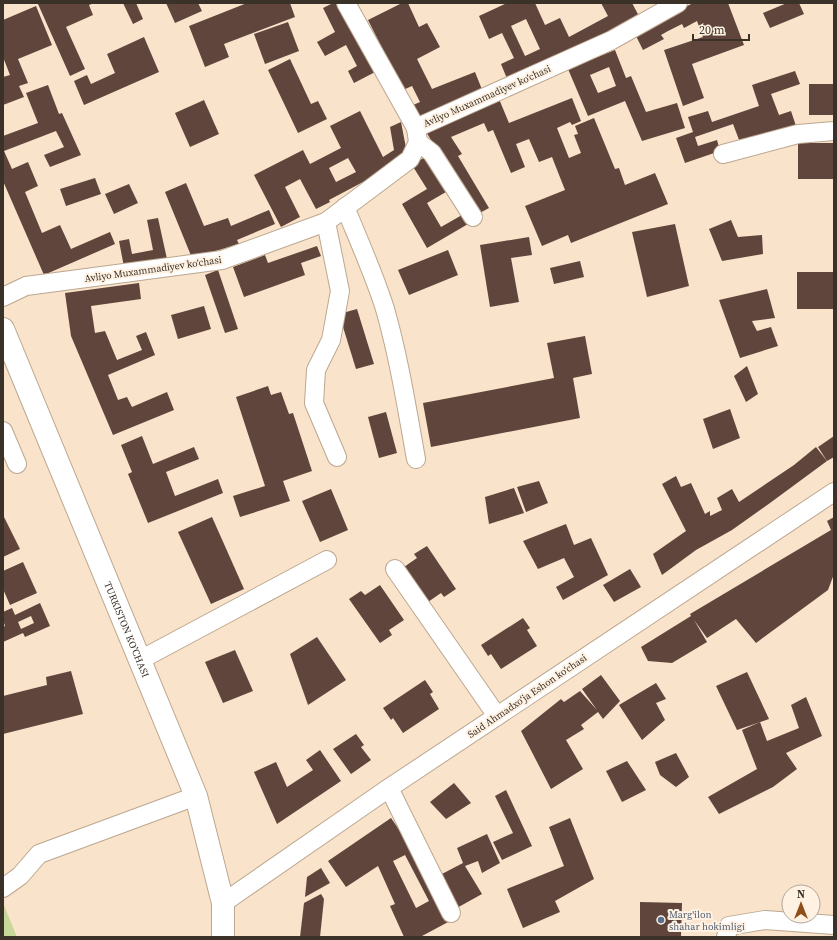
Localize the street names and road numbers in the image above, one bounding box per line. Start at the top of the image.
street label: Avliyo Muxammadiyev koʻchasi [421,62,553,130]
street label: Avliyo Muxammadiyev koʻchasi [84,253,222,285]
street label: TURKISTON KO’CHASI [102,580,153,679]
street label: Said Ahmadxoʻja Eshon koʻchasi [465,651,589,741]

